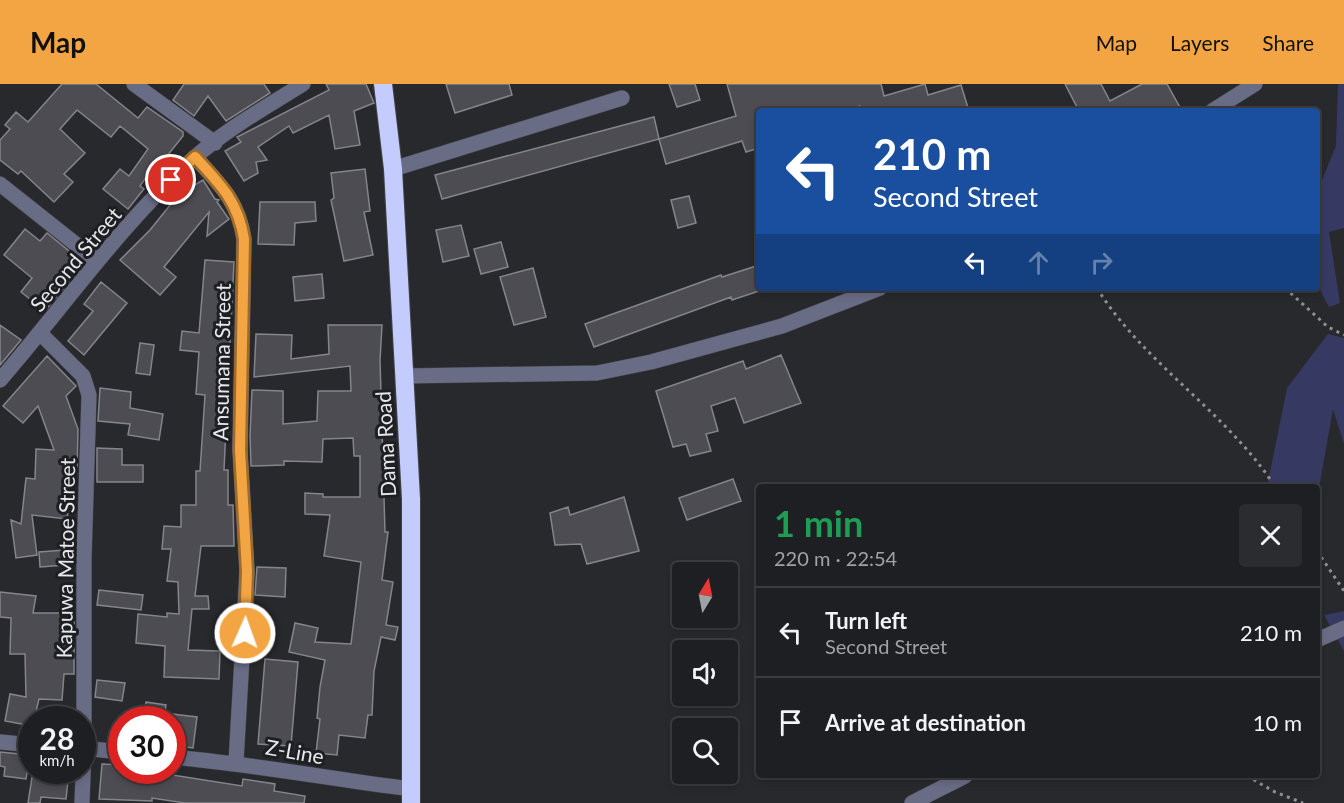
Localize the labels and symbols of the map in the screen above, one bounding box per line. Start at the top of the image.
pin [145,154,196,205]
street label: Second Street [24,201,126,316]
street label: Ansumana Street [207,283,235,441]
street label: Dama Road [370,391,400,497]
street label: Kapuwa Matoe Street [51,457,79,658]
north arrow [672,562,738,628]
position arrow [213,601,277,665]
speed limit sign: 30 [108,706,186,784]
street label: Z-Line [264,734,326,768]

